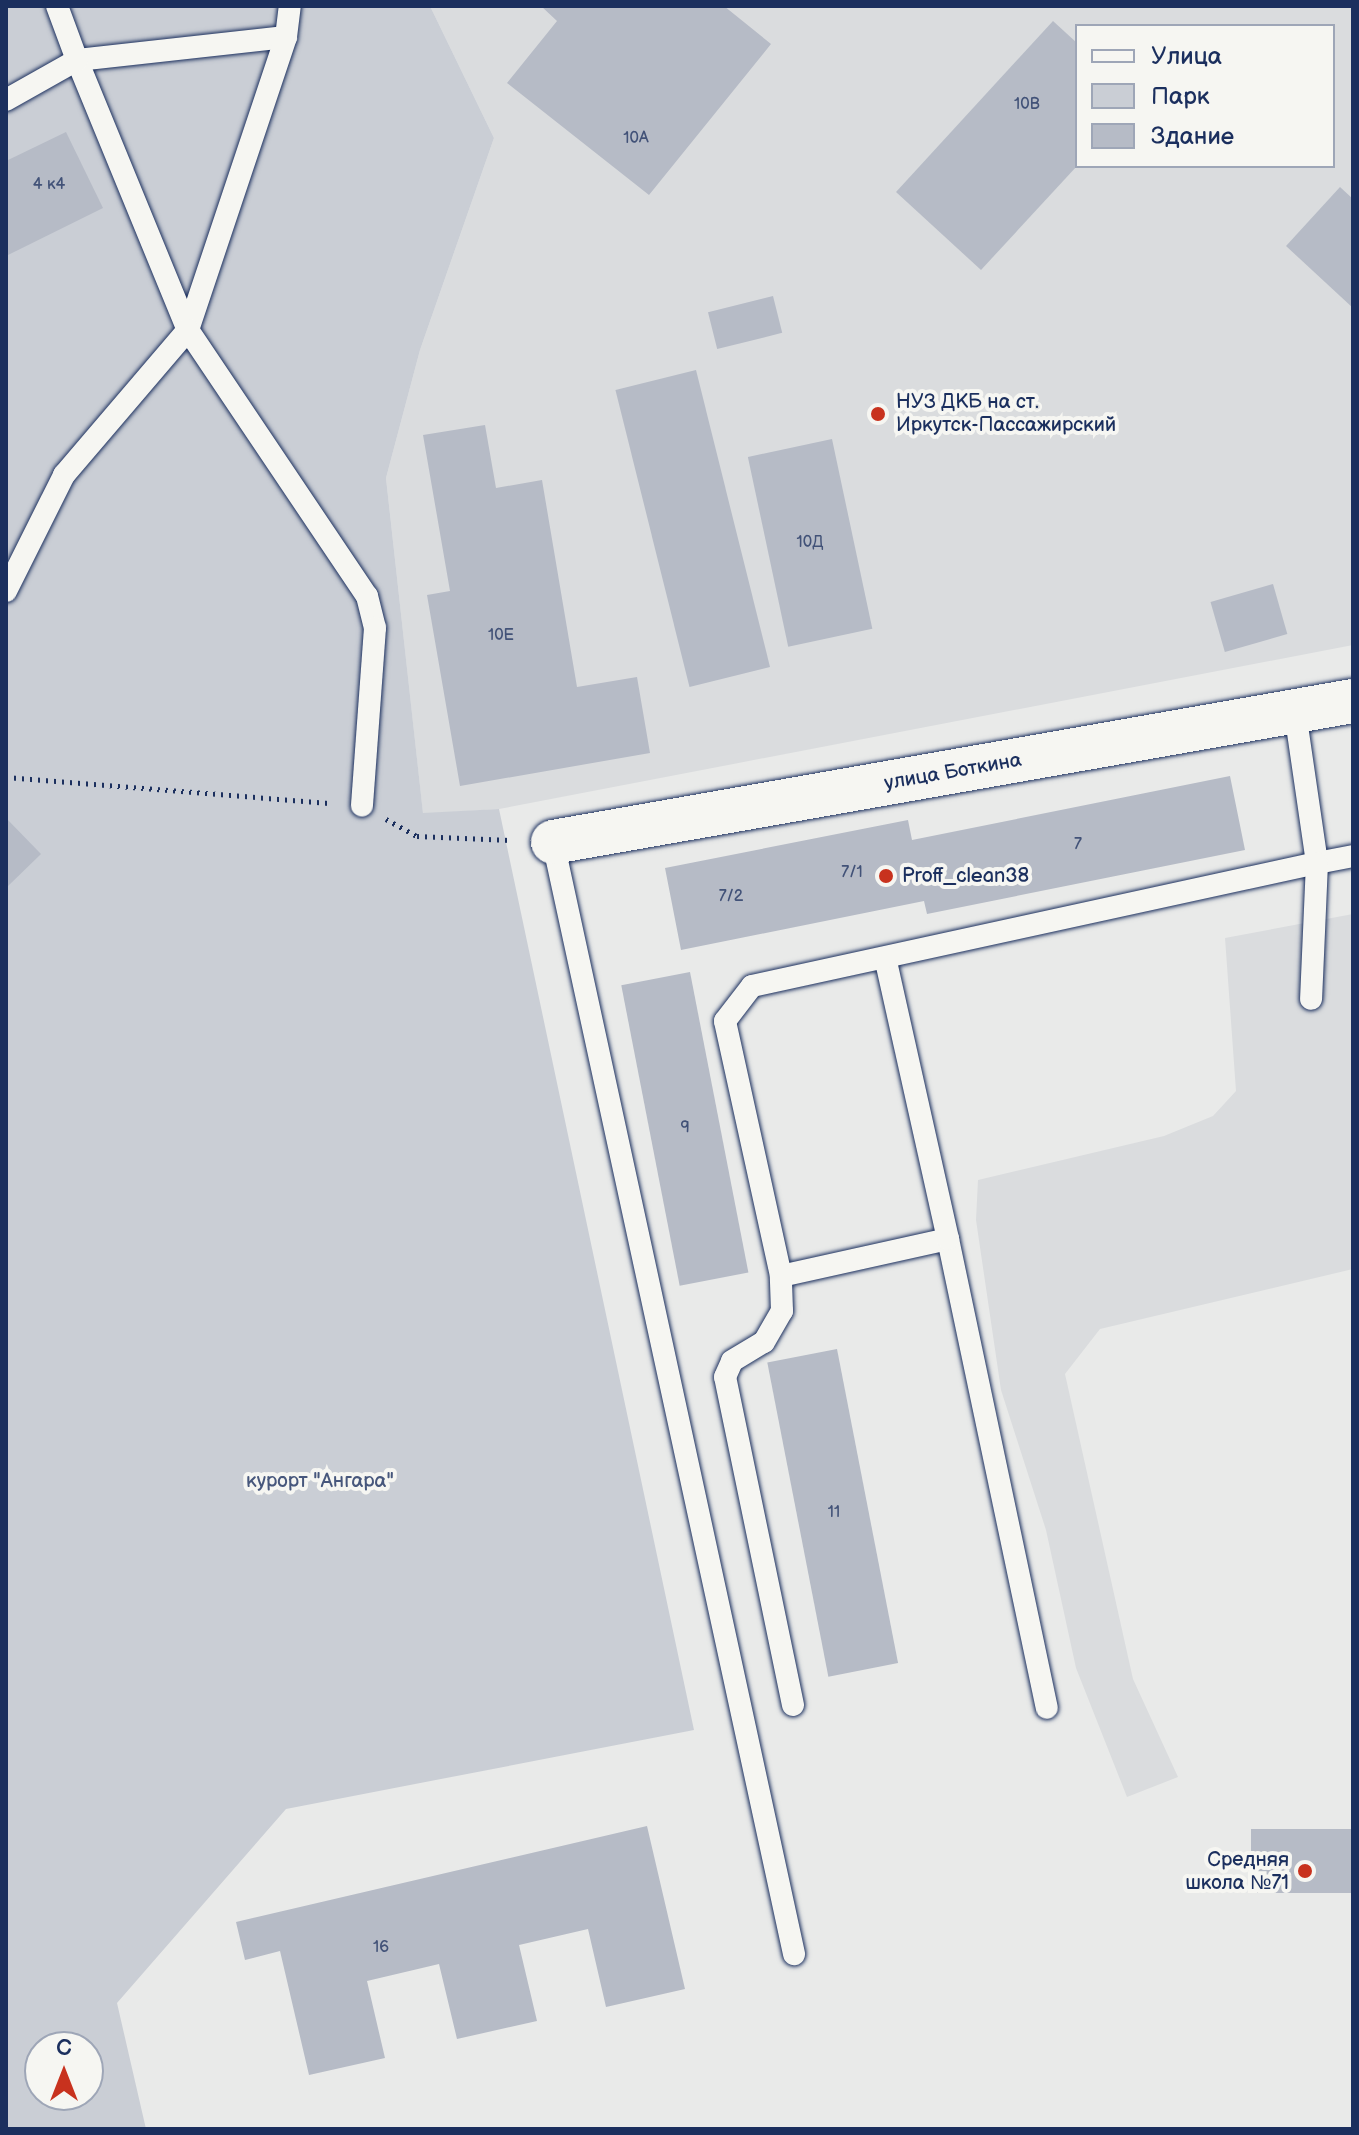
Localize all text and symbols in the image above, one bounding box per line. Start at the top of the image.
legend [1075,24,1335,168]
text: Улица [1151,42,1222,71]
text: Парк [1151,82,1209,111]
house number: 10В [1014,95,1040,115]
text: Здание [1151,122,1234,151]
house number: 10А [623,129,649,149]
house number: 4 к4 [33,175,65,195]
place label: НУЗ ДКБ на ст. Иркутск-Пассажирский [896,390,1116,437]
marker: НУЗ ДКБ на ст. Иркутск-Пассажирский [867,403,889,425]
house number: 10Д [797,533,823,553]
house number: 10Е [488,626,514,646]
street label: улица Боткина [883,748,1023,796]
house number: 7 [1074,835,1082,855]
house number: 7/1 [841,863,863,883]
place label: Proff_clean38 [902,864,1029,888]
marker: Proff_clean38 [877,867,895,885]
house number: 7/2 [719,887,743,907]
house number: 9 [680,1118,690,1138]
park label: курорт "Ангара" [246,1469,394,1493]
house number: 11 [828,1503,840,1523]
place label: Средняя школа №71 [1185,1848,1289,1895]
marker: Средняя школа №71 [1296,1862,1314,1880]
house number: 16 [373,1938,389,1958]
north arrow [24,2031,104,2111]
text: С [56,2035,72,2062]

